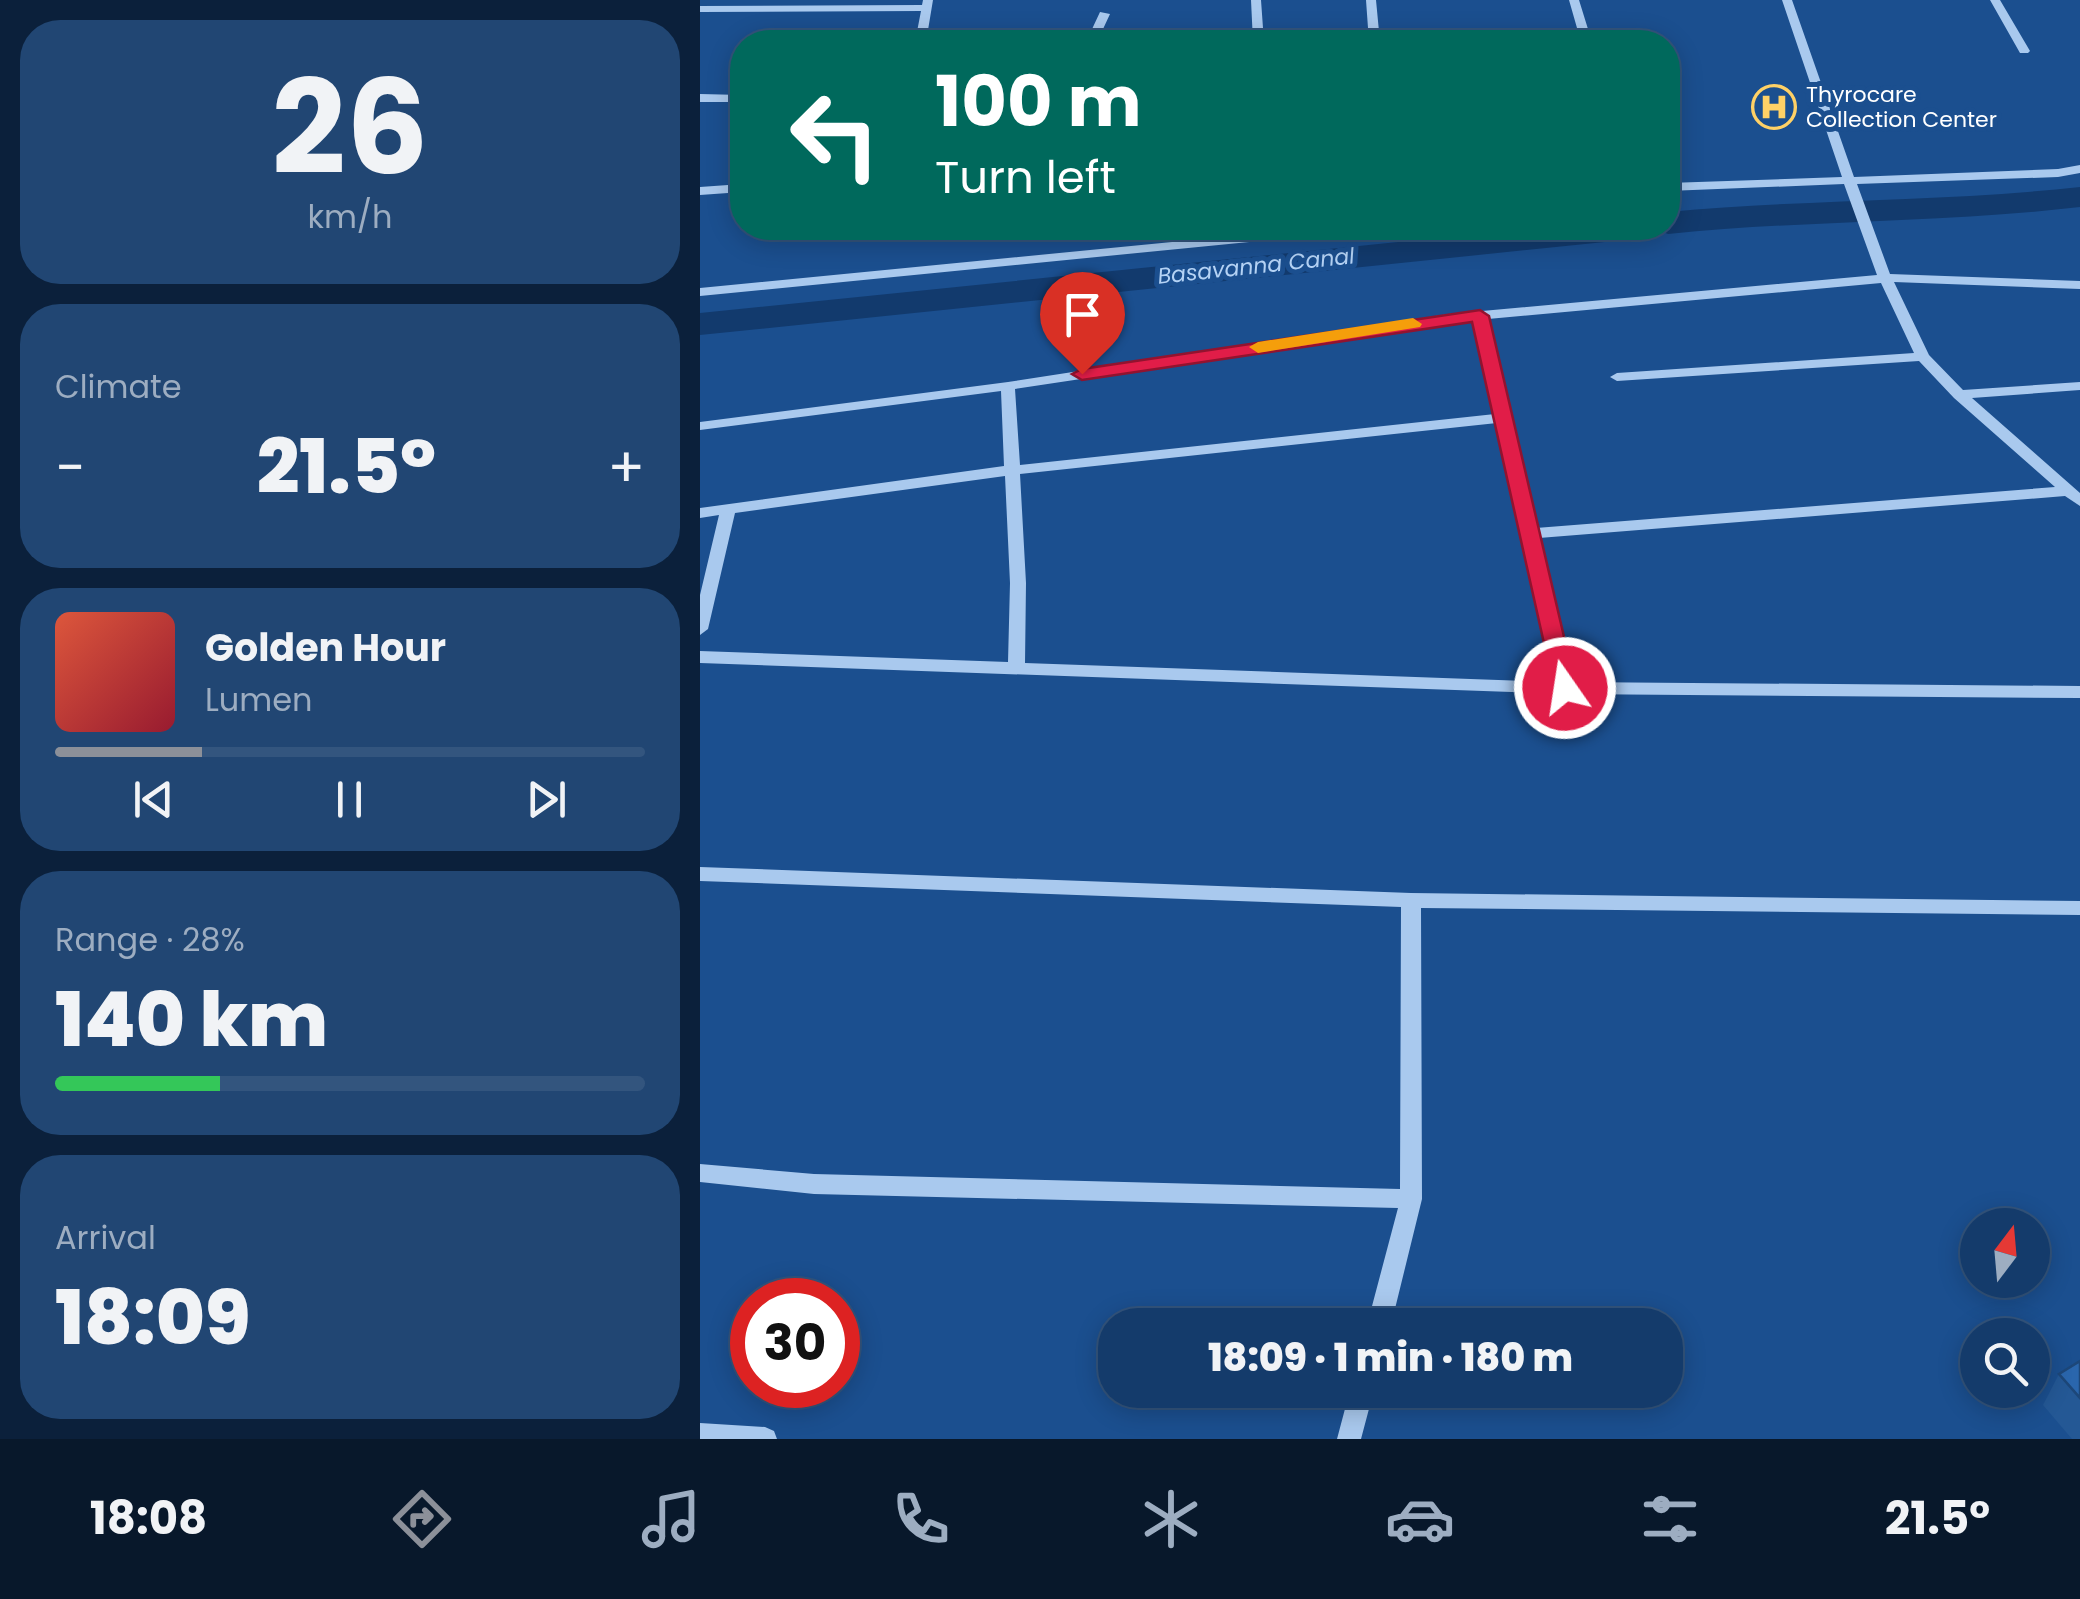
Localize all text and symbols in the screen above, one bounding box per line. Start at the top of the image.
text: 26 [271,36,429,219]
text: 100 m [935,52,1142,151]
icon: left [770,70,900,200]
place label: Thyrocare Collection Center [1806,79,1997,135]
hospital icon: Thyrocare Collection Center [1751,84,1797,130]
text: Turn left [935,146,1116,209]
text: km/h [307,194,393,239]
water label: Basavanna Canal [1156,240,1357,292]
pin [1040,272,1125,375]
icon: arrive [1055,287,1110,342]
text: Climate [55,364,182,409]
text: 21.5° [257,414,436,519]
text: − [55,429,85,506]
text: + [607,429,645,506]
text: Golden Hour [205,621,446,674]
position arrow [1513,636,1617,740]
text: Lumen [205,677,313,722]
icon: previous [126,772,181,827]
icon: pause [322,772,377,827]
icon: next [519,772,574,827]
text: Range · 28% [55,917,245,962]
text: 140 km [55,967,328,1072]
north arrow [1960,1208,2050,1298]
map controls [1960,1208,2050,1408]
text: Arrival [55,1215,156,1260]
text: 18:09 [55,1265,250,1370]
speed limit sign: 30 [730,1278,860,1408]
button: search [1960,1318,2050,1408]
text: 18:09 · 1 min · 180 m [1208,1331,1573,1384]
icon: directions [387,1484,457,1554]
icon: music [636,1484,706,1554]
icon: phone [886,1484,956,1554]
icon: climate [1136,1484,1206,1554]
icon: car [1385,1484,1455,1554]
icon: filters [1635,1484,1705,1554]
text: 18:08 [90,1487,207,1550]
text: 21.5° [1885,1487,1990,1550]

